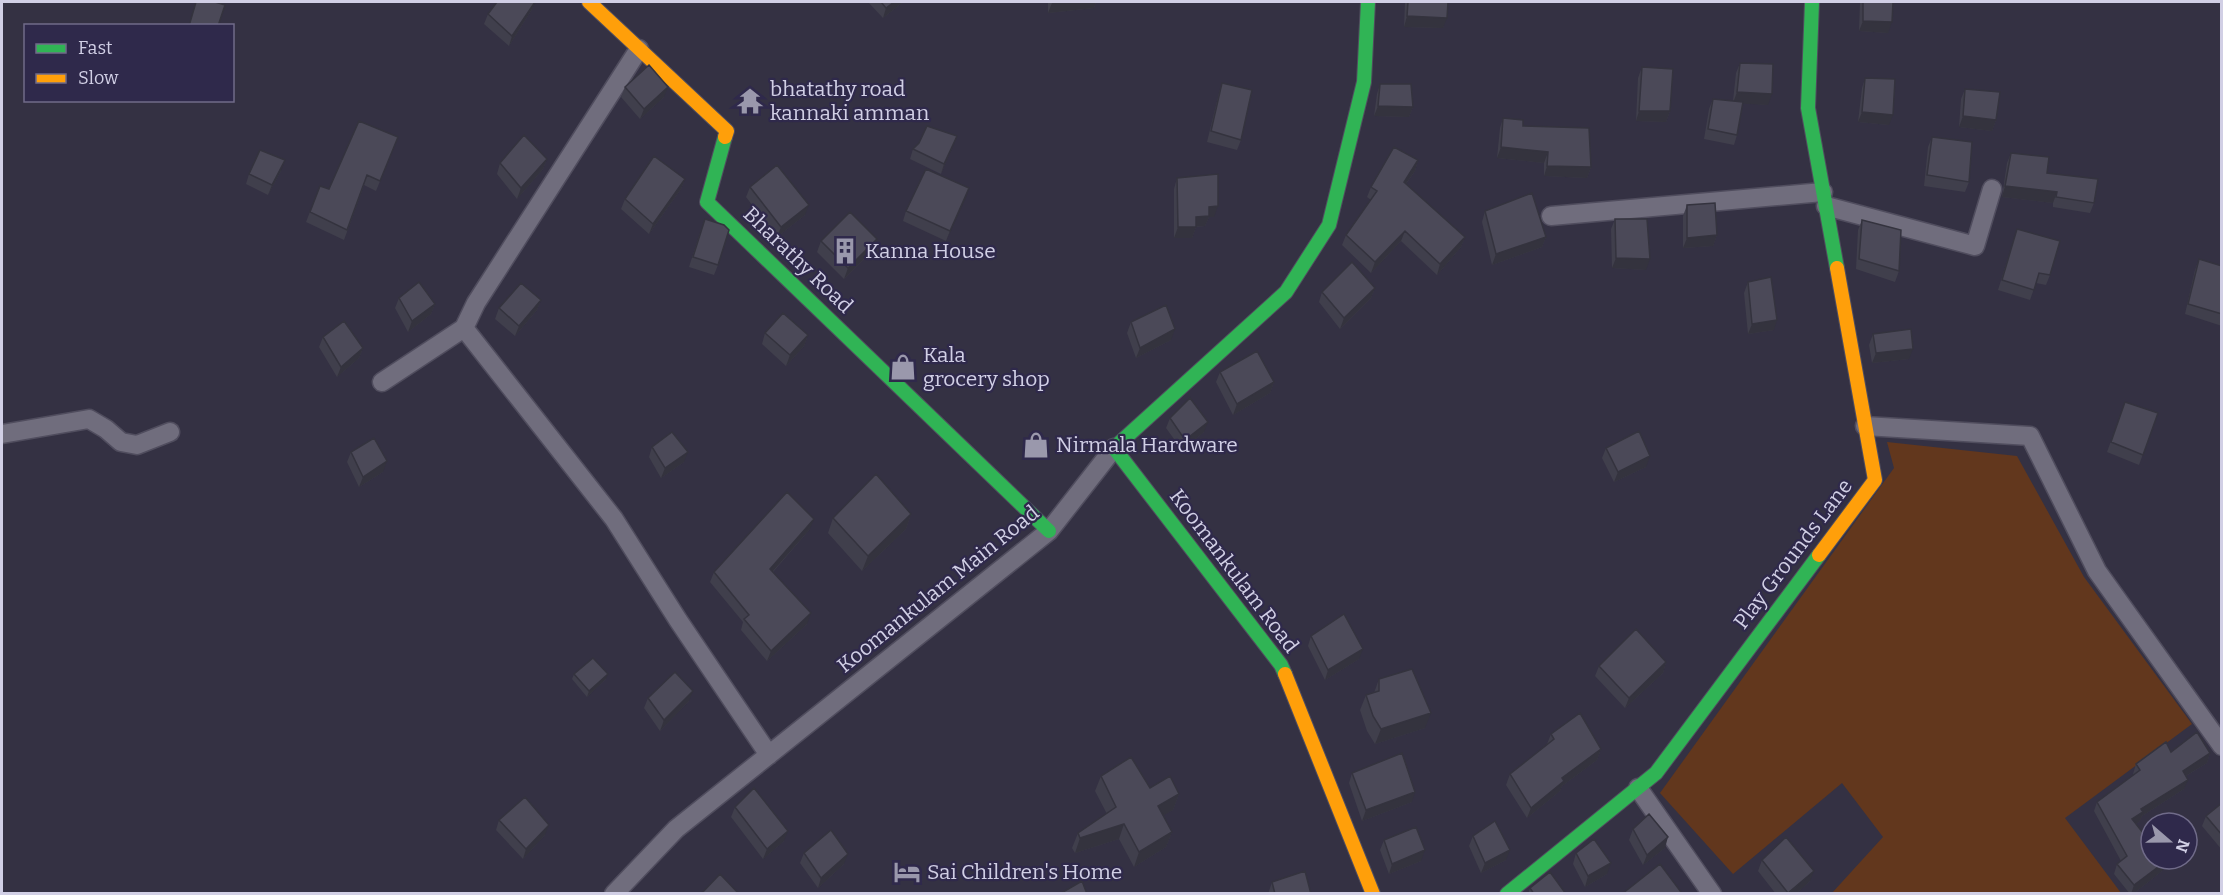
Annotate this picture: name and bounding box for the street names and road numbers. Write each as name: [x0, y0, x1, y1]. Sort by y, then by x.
street label: Bharathy Road: [738, 201, 858, 319]
street label: Play Grounds Lane: [1728, 474, 1858, 634]
street label: Koomankulam Road: [1164, 484, 1304, 658]
street label: Koomankulam Main Road: [832, 500, 1044, 678]

